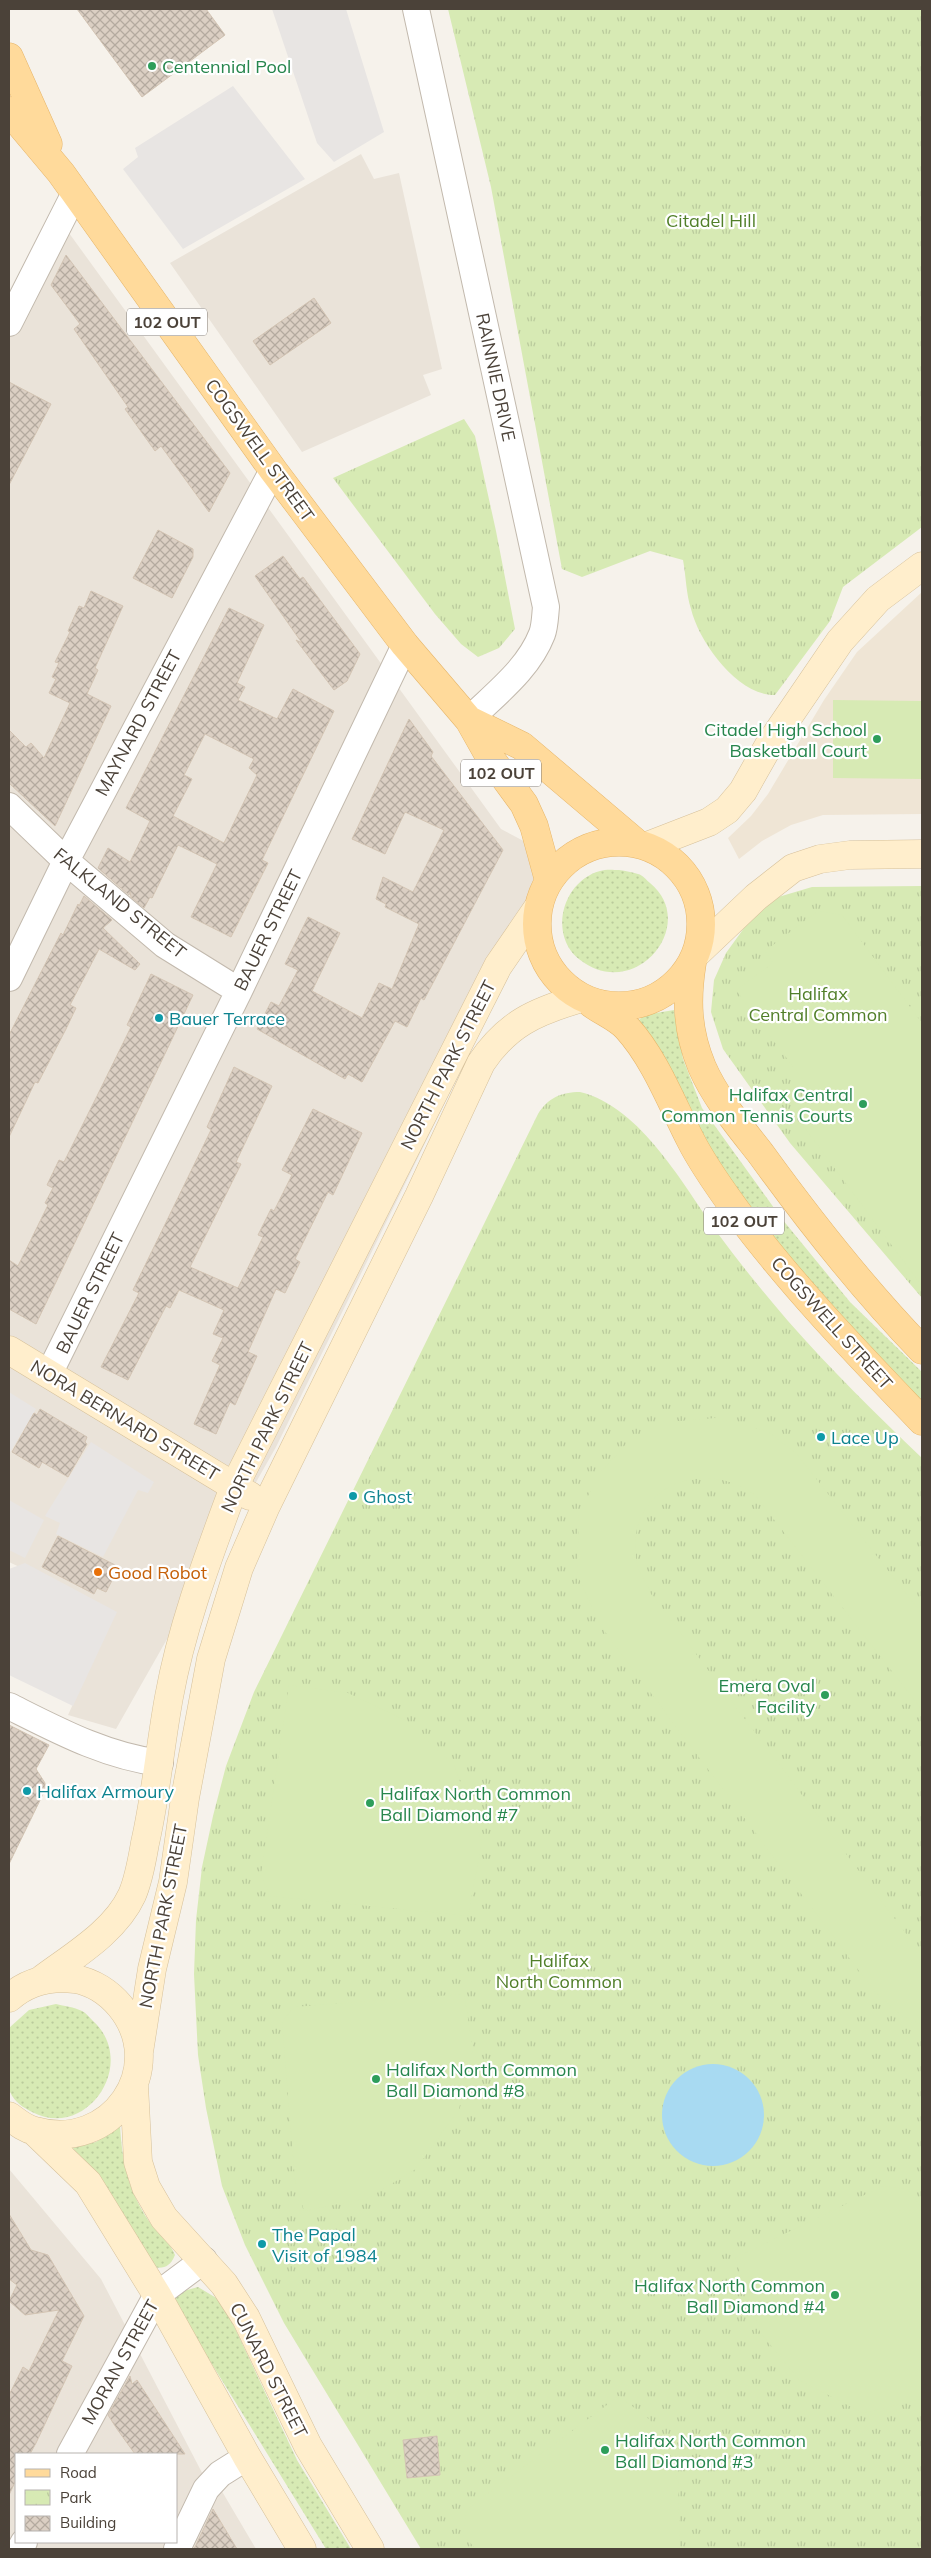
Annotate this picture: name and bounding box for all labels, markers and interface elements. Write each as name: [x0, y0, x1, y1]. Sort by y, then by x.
place label: Centennial Pool: [162, 55, 291, 78]
marker: Centennial Pool: [146, 60, 158, 72]
park label: Citadel Hill: [666, 209, 756, 232]
road number: 102 OUT: [127, 308, 207, 336]
street label: RAINNIE DRIVE: [471, 311, 521, 443]
street label: COGSWELL STREET: [200, 374, 320, 526]
street label: MAYNARD STREET: [90, 646, 186, 800]
place label: Citadel High School Basketball Court: [704, 718, 867, 762]
marker: Citadel High School Basketball Court: [871, 733, 883, 745]
road number: 102 OUT: [461, 760, 541, 786]
street label: FALKLAND STREET: [49, 842, 191, 964]
street label: BAUER STREET: [229, 865, 307, 994]
street label: NORTH PARK STREET: [395, 976, 501, 1154]
park label: Halifax Central Common: [749, 982, 887, 1026]
place label: Bauer Terrace: [169, 1007, 285, 1030]
marker: Bauer Terrace: [153, 1012, 165, 1024]
place label: Halifax Central Common Tennis Courts: [661, 1083, 853, 1127]
marker: Halifax Central Common Tennis Courts: [857, 1098, 869, 1110]
road number: 102 OUT: [704, 1208, 784, 1234]
street label: BAUER STREET: [51, 1228, 129, 1357]
street label: COGSWELL STREET: [766, 1252, 898, 1394]
street label: NORTH PARK STREET: [216, 1338, 318, 1516]
street label: NORA BERNARD STREET: [26, 1354, 224, 1486]
place label: Lace Up: [831, 1426, 899, 1449]
marker: Lace Up: [815, 1431, 827, 1443]
place label: Ghost: [363, 1485, 412, 1508]
marker: Ghost: [347, 1490, 359, 1502]
place label: Good Robot: [108, 1561, 207, 1584]
marker: Good Robot: [92, 1566, 104, 1578]
place label: Emera Oval Facility: [719, 1674, 815, 1718]
marker: Emera Oval Facility: [819, 1689, 831, 1701]
place label: Halifax Armoury: [37, 1780, 175, 1803]
place label: Halifax North Common Ball Diamond #7: [380, 1782, 571, 1826]
marker: Halifax Armoury: [21, 1785, 33, 1797]
marker: Halifax North Common Ball Diamond #7: [364, 1797, 376, 1809]
street label: NORTH PARK STREET: [134, 1822, 192, 2010]
park label: Halifax North Common: [496, 1949, 622, 1993]
place label: Halifax North Common Ball Diamond #8: [386, 2058, 577, 2102]
marker: Halifax North Common Ball Diamond #8: [370, 2073, 382, 2085]
place label: The Papal Visit of 1984: [272, 2223, 377, 2267]
marker: The Papal Visit of 1984: [256, 2238, 268, 2250]
place label: Halifax North Common Ball Diamond #4: [634, 2274, 825, 2318]
marker: Halifax North Common Ball Diamond #4: [829, 2289, 841, 2301]
street label: MORAN STREET: [76, 2296, 164, 2428]
street label: CUNARD STREET: [225, 2298, 313, 2442]
place label: Halifax North Common Ball Diamond #3: [615, 2429, 806, 2473]
marker: Halifax North Common Ball Diamond #3: [599, 2444, 611, 2456]
legend: [15, 2453, 178, 2543]
text: Road: [60, 2463, 97, 2482]
text: Park: [60, 2488, 92, 2507]
text: Building: [60, 2513, 116, 2532]

